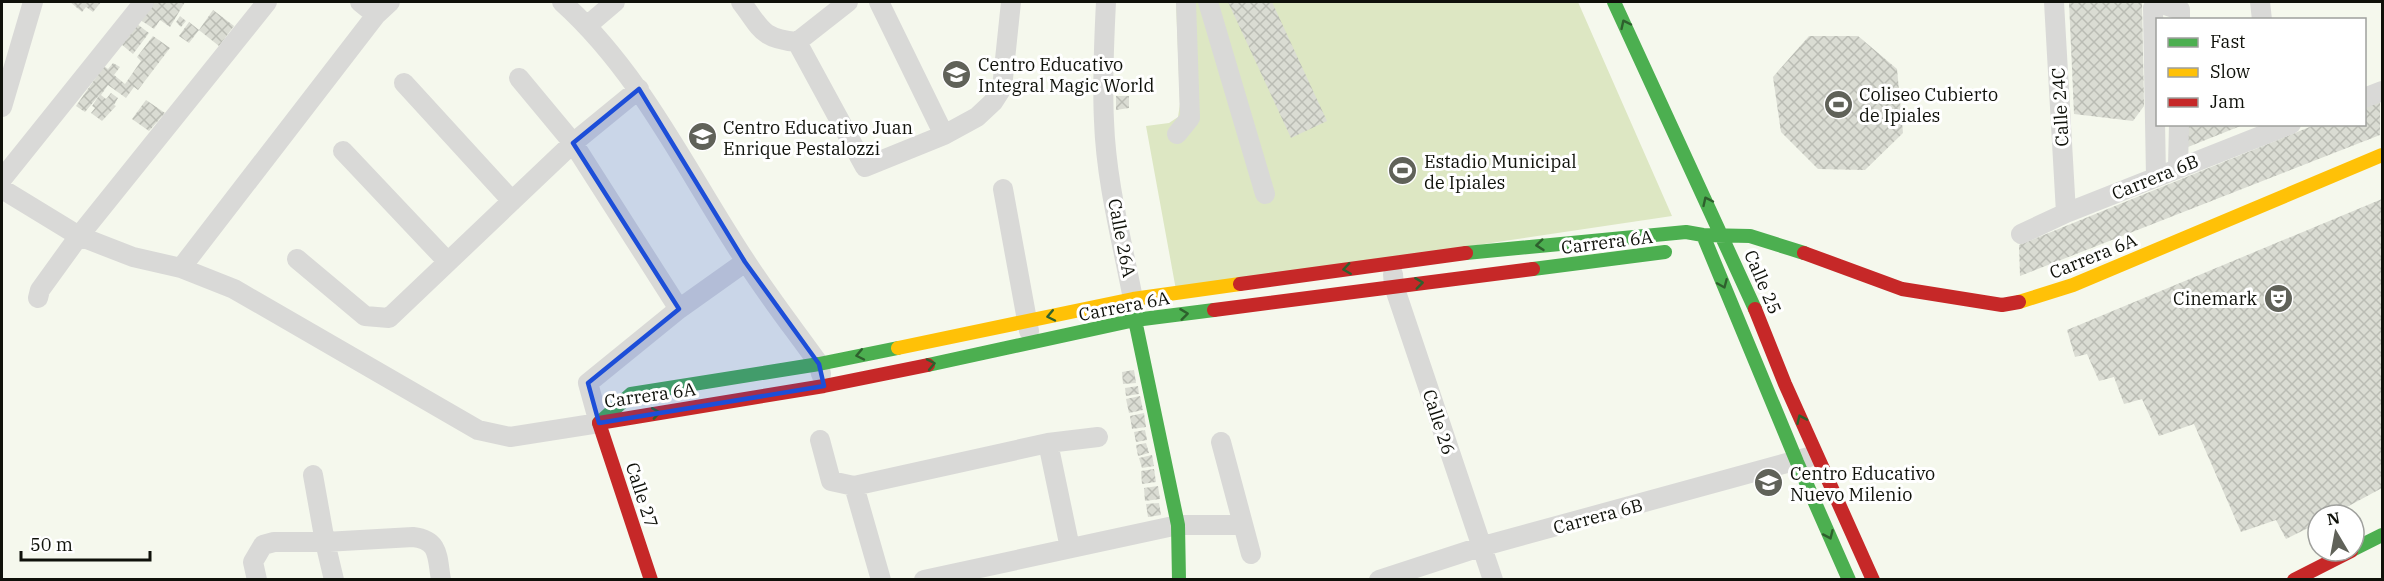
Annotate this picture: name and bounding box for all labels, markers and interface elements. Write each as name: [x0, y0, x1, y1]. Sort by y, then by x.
legend: [2156, 18, 2366, 126]
one-way arrow: [1620, 20, 1632, 31]
text: Fast: [2210, 30, 2245, 53]
place label: Centro Educativo Integral Magic World: [978, 53, 1154, 97]
school or university icon: Centro Educativo Integral Magic World: [941, 58, 973, 90]
text: Slow: [2210, 60, 2250, 83]
street label: Calle 24C: [2046, 67, 2074, 147]
place label: Coliseo Cubierto de Ipiales: [1859, 83, 1998, 127]
sports icon: Coliseo Cubierto de Ipiales: [1822, 88, 1854, 120]
text: Jam: [2210, 90, 2245, 113]
place label: Centro Educativo Juan Enrique Pestalozzi: [723, 116, 913, 160]
school or university icon: Centro Educativo Juan Enrique Pestalozzi: [686, 121, 718, 153]
street label: Carrera 6B: [2108, 149, 2202, 205]
place label: Estadio Municipal de Ipiales: [1424, 150, 1577, 194]
sports icon: Estadio Municipal de Ipiales: [1387, 155, 1419, 187]
one-way arrow: [1703, 196, 1715, 207]
street label: Calle 26A: [1103, 197, 1141, 280]
street label: Carrera 6A: [1560, 225, 1655, 259]
street label: Carrera 6A: [2046, 228, 2141, 284]
one-way arrow: [1536, 238, 1545, 251]
street label: Calle 25: [1739, 246, 1787, 318]
one-way arrow: [1342, 262, 1351, 274]
one-way arrow: [1414, 278, 1424, 290]
one-way arrow: [1716, 278, 1728, 289]
theatre icon: Cinemark: [2262, 282, 2294, 314]
street label: Carrera 6A: [1077, 286, 1172, 326]
place label: Cinemark: [2173, 287, 2257, 310]
one-way arrow: [1046, 308, 1056, 321]
one-way arrow: [1179, 308, 1189, 320]
one-way arrow: [855, 348, 865, 361]
one-way arrow: [926, 358, 936, 371]
street label: Carrera 6A: [603, 377, 698, 413]
street label: Calle 26: [1418, 386, 1460, 458]
one-way arrow: [651, 407, 661, 420]
one-way arrow: [1796, 414, 1808, 425]
street label: Calle 27: [621, 459, 663, 531]
place label: Centro Educativo Nuevo Milenio: [1790, 462, 1935, 506]
school or university icon: Centro Educativo Nuevo Milenio: [1753, 467, 1785, 499]
street label: Carrera 6B: [1551, 493, 1645, 539]
north arrow: [2306, 503, 2366, 563]
text: N: [2325, 507, 2341, 529]
scale bar: [21, 524, 150, 562]
one-way arrow: [1822, 528, 1834, 539]
text: 50 m: [30, 533, 73, 556]

